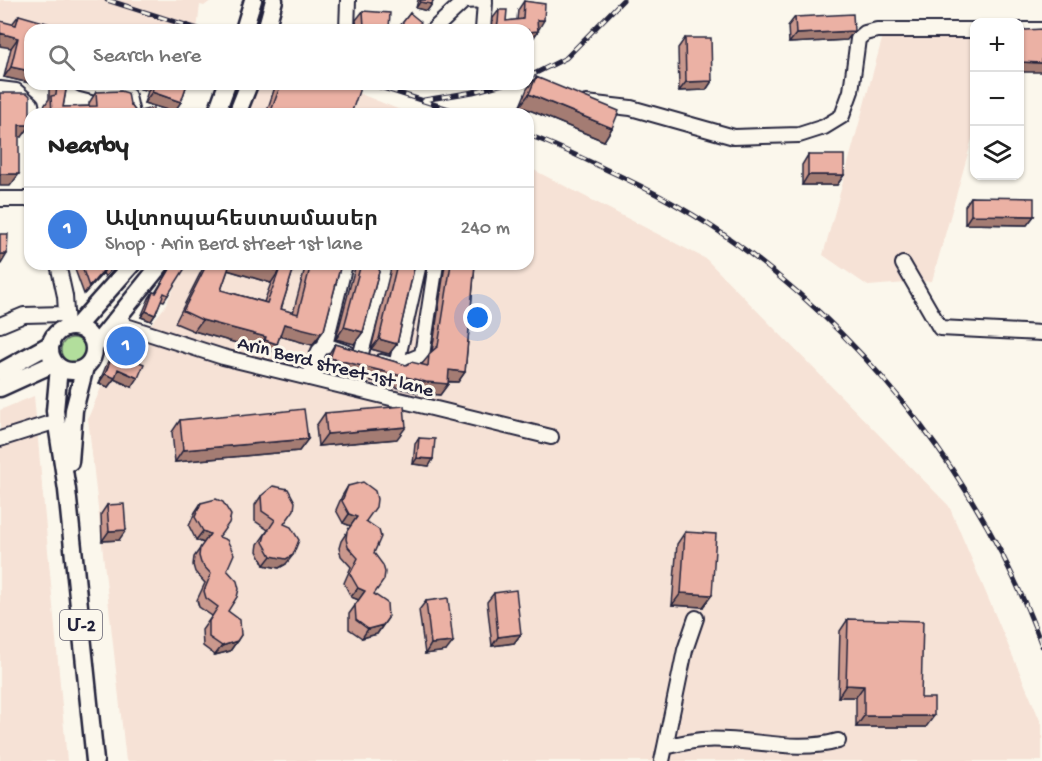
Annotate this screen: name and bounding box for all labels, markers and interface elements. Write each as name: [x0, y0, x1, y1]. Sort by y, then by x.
map controls: [970, 18, 1024, 180]
button: +: [970, 18, 1024, 72]
search box: [24, 24, 534, 90]
icon: search: [45, 41, 78, 74]
text: Search here: [93, 44, 201, 70]
button: −: [970, 72, 1024, 126]
button: layers: [970, 126, 1024, 180]
text: Nearby: [48, 132, 129, 163]
text: Ավտոպահեստամասեր: [105, 208, 378, 234]
text: 1: [63, 218, 72, 241]
text: 240 m: [460, 218, 510, 241]
text: Shop · Arin Berd street 1st lane: [105, 234, 362, 257]
your location: [463, 303, 492, 332]
pin: 1: [106, 324, 146, 368]
street label: Arin Berd street 1st lane: [235, 333, 436, 404]
road number: Մ-2: [60, 610, 102, 640]

